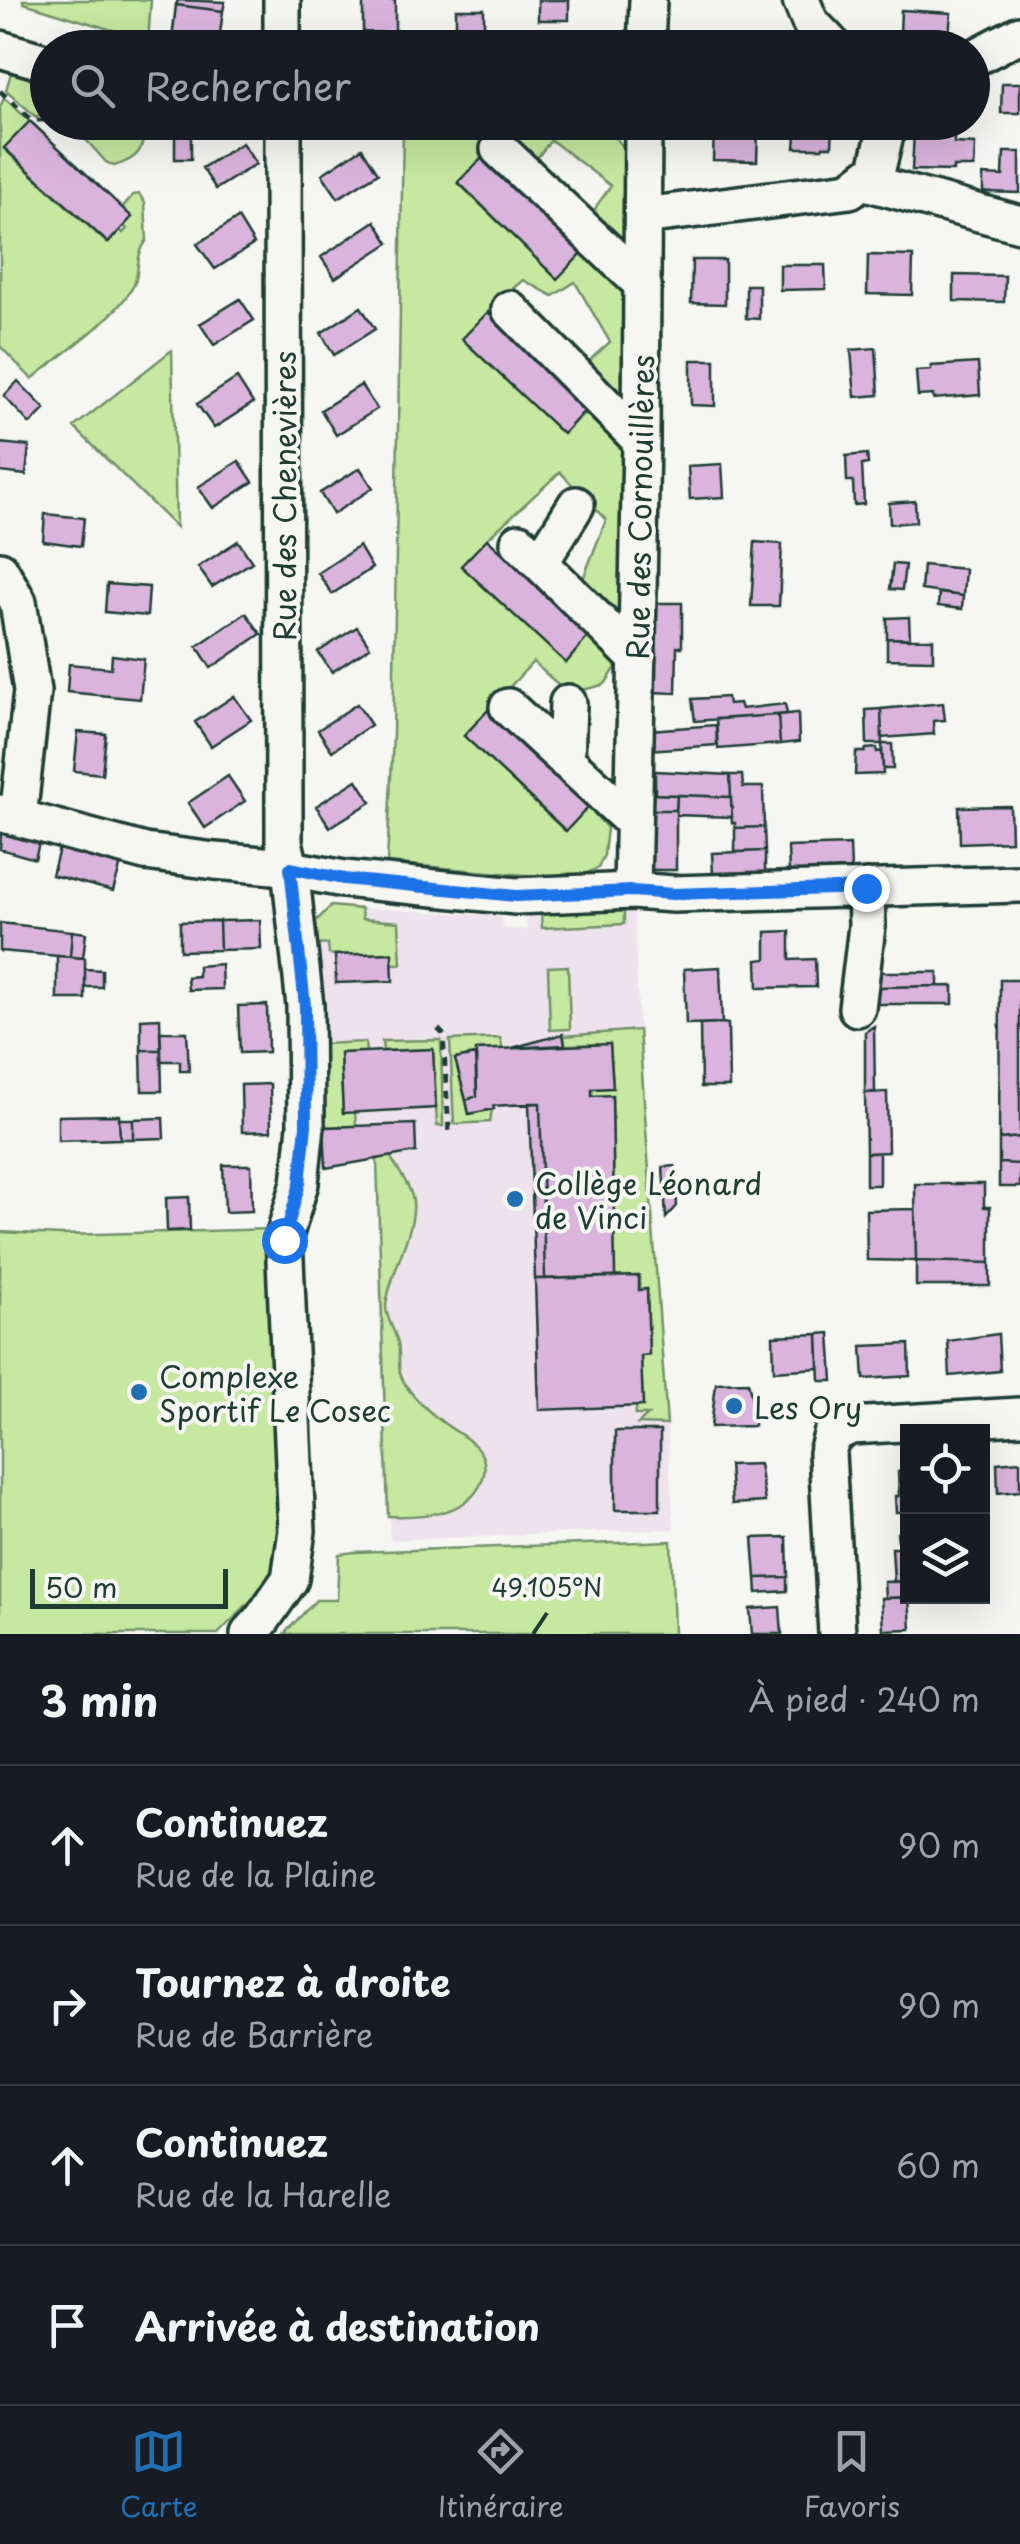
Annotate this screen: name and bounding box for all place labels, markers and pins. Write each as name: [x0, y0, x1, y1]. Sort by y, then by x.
place label: Collège Léonard de Vinci: [535, 1160, 762, 1239]
marker: Collège Léonard de Vinci: [504, 1188, 526, 1210]
place label: Complexe Sportif Le Cosec: [159, 1353, 391, 1432]
marker: Complexe Sportif Le Cosec: [128, 1381, 150, 1403]
place label: Les Ory: [754, 1384, 862, 1429]
marker: Les Ory: [723, 1395, 745, 1417]

